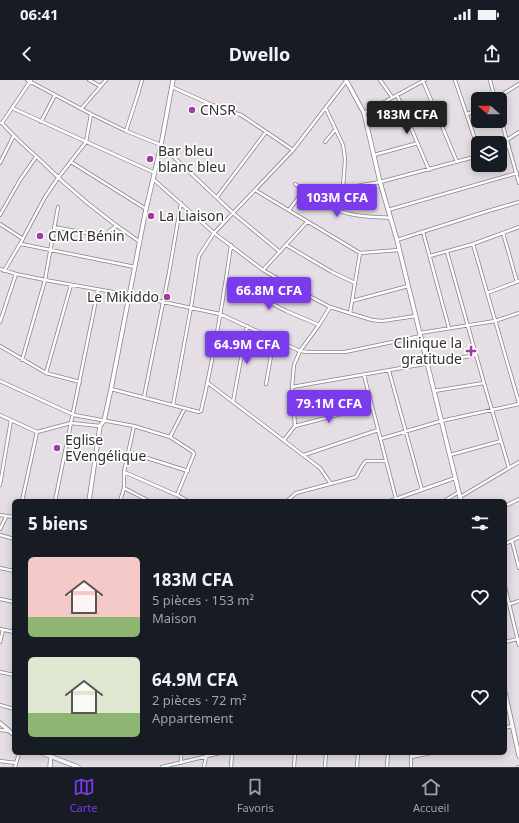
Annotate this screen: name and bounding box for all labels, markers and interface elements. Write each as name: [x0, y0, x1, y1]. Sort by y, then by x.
text: 06:41: [20, 4, 59, 24]
text: Dwello: [229, 42, 290, 66]
icon: back: [16, 43, 38, 65]
icon: share: [481, 43, 503, 65]
north arrow: [471, 92, 507, 128]
map controls: [471, 92, 507, 172]
place label: CNSR: [200, 100, 236, 119]
pin: 183M CFA: [366, 101, 448, 135]
marker: CNSR: [187, 105, 197, 115]
text: 183M CFA: [376, 105, 438, 123]
button: layers: [471, 136, 507, 172]
place label: Bar bleu blanc bleu: [158, 141, 226, 176]
marker: Bar bleu blanc bleu: [145, 154, 155, 164]
pin: 103M CFA: [296, 184, 378, 218]
text: 103M CFA: [306, 188, 368, 206]
place label: La Liaison: [159, 206, 224, 225]
marker: La Liaison: [146, 211, 156, 221]
place label: CMCI Bénin: [48, 226, 125, 245]
marker: CMCI Bénin: [35, 231, 45, 241]
pin: 66.8M CFA: [223, 277, 315, 311]
text: 66.8M CFA: [236, 281, 302, 299]
place label: Le Mikiddo: [87, 287, 159, 306]
marker: Le Mikiddo: [162, 292, 172, 302]
pin: 64.9M CFA: [201, 331, 293, 365]
place label: Clinique la gratitude: [393, 333, 462, 368]
text: 64.9M CFA: [214, 335, 280, 353]
marker: Clinique la gratitude: [465, 345, 477, 357]
pin: 79.1M CFA: [283, 390, 375, 424]
text: 79.1M CFA: [296, 394, 362, 412]
place label: Eglise EVengélique: [65, 430, 146, 465]
marker: Eglise EVengélique: [52, 443, 62, 453]
text: 5 biens: [28, 512, 88, 535]
icon: filters: [469, 512, 491, 534]
text: 183M CFA: [152, 568, 233, 591]
icon: home: [60, 573, 108, 621]
icon: heart: [469, 586, 491, 608]
text: 5 pièces · 153 m²: [152, 591, 254, 609]
text: Maison: [152, 609, 197, 627]
text: 64.9M CFA: [152, 668, 238, 691]
icon: home: [60, 673, 108, 721]
icon: heart: [469, 686, 491, 708]
text: 2 pièces · 72 m²: [152, 691, 247, 709]
text: Appartement: [152, 709, 233, 727]
tab: Carte: [70, 776, 98, 815]
tab: Favoris: [237, 776, 274, 815]
tab: Accueil: [413, 776, 449, 815]

